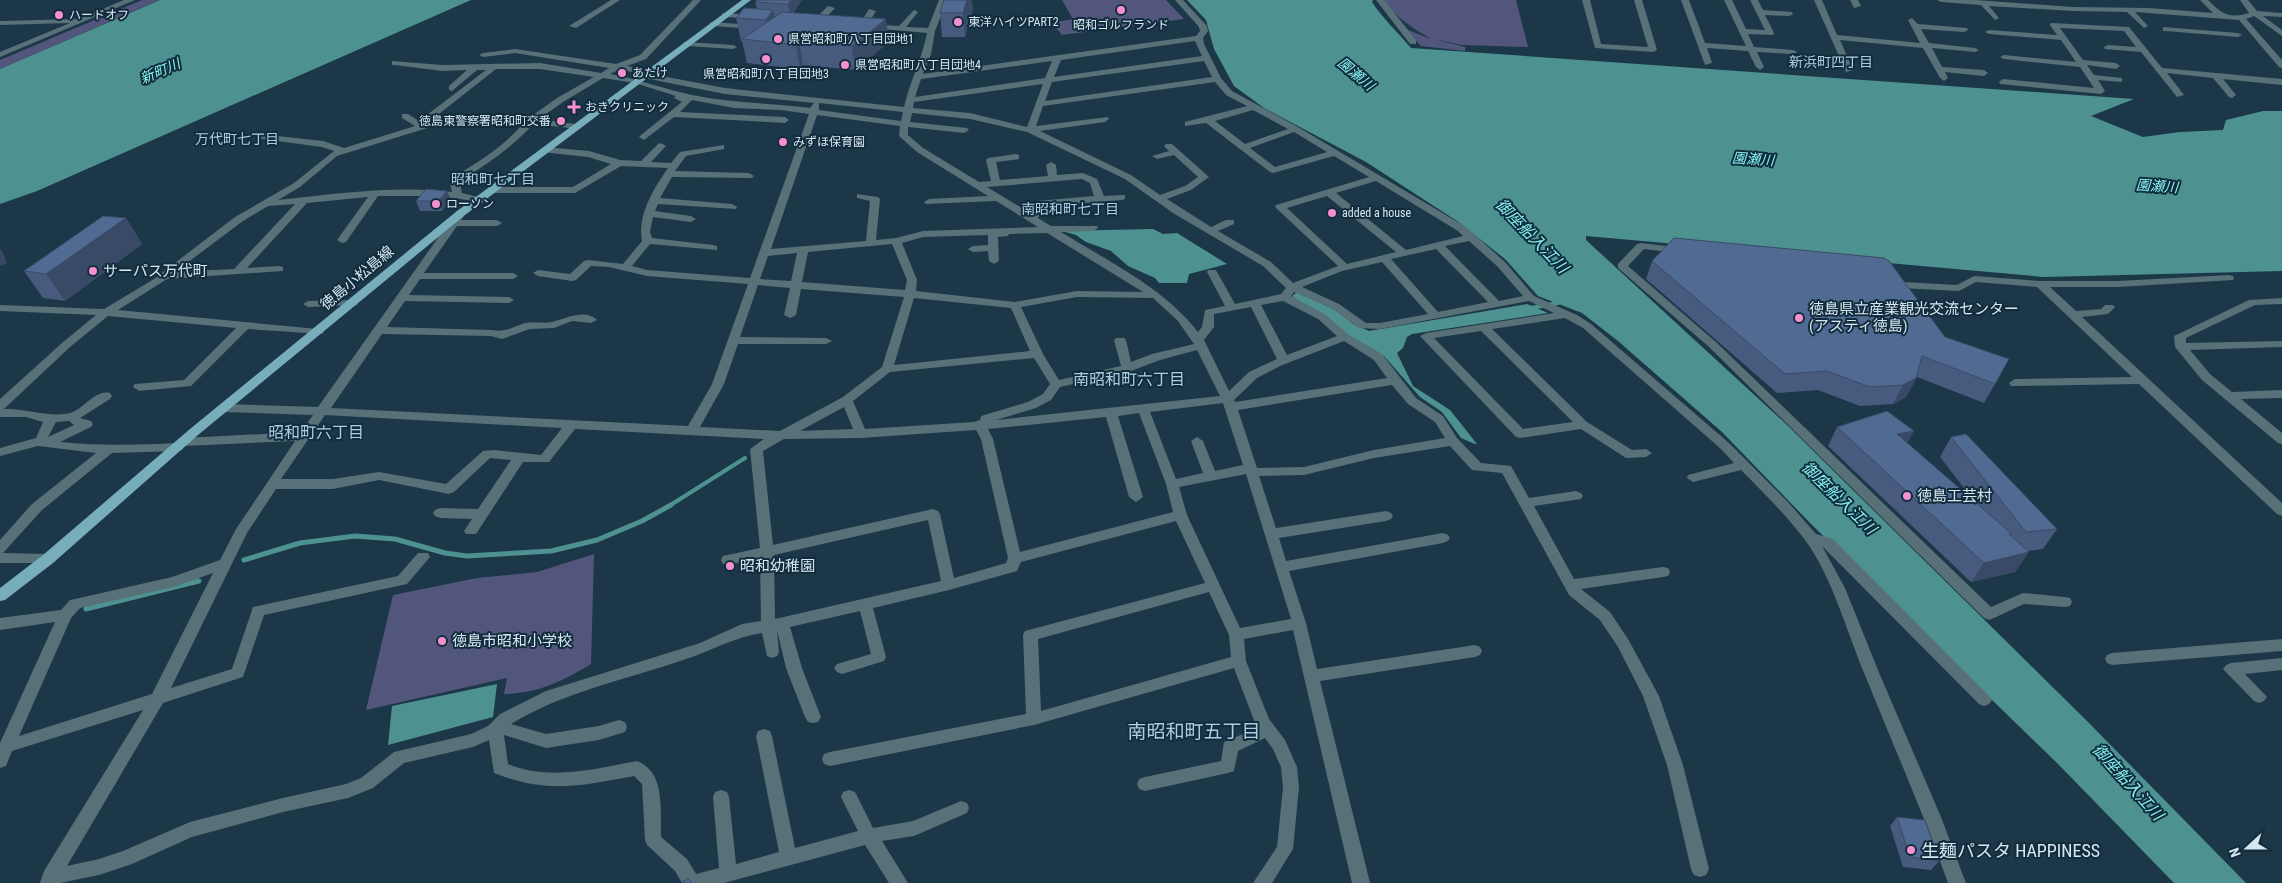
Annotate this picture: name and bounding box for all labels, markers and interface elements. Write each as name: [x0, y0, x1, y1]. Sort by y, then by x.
marker: 昭和ゴルフランド: [1115, 4, 1127, 16]
place label: ハードオフ: [69, 8, 129, 22]
marker: ハードオフ: [53, 9, 65, 21]
place label: 東洋ハイツPART2: [968, 15, 1059, 29]
marker: 東洋ハイツPART2: [952, 16, 964, 28]
place label: 昭和ゴルフランド: [1073, 18, 1169, 32]
place label: 県営昭和町八丁目団地1: [788, 32, 914, 46]
marker: 県営昭和町八丁目団地1: [772, 33, 784, 45]
marker: 県営昭和町八丁目団地3: [760, 53, 772, 65]
water label: 新町川: [138, 54, 184, 87]
water label: 園瀬川: [1335, 54, 1379, 95]
district label: 新浜町四丁目: [1789, 54, 1873, 70]
place label: 県営昭和町八丁目団地4: [855, 58, 981, 72]
marker: 県営昭和町八丁目団地4: [839, 59, 851, 71]
place label: あたけ: [632, 66, 668, 80]
marker: あたけ: [616, 67, 628, 79]
place label: 県営昭和町八丁目団地3: [703, 67, 829, 81]
marker: おきクリニック: [567, 100, 581, 114]
place label: おきクリニック: [585, 100, 669, 114]
place label: 徳島東警察署昭和町交番: [419, 114, 551, 128]
marker: 徳島東警察署昭和町交番: [555, 115, 567, 127]
district label: 万代町七丁目: [195, 131, 279, 147]
place label: みずほ保育園: [793, 135, 865, 149]
marker: みずほ保育園: [777, 136, 789, 148]
water label: 園瀬川: [1731, 150, 1777, 169]
district label: 昭和町七丁目: [451, 171, 535, 187]
water label: 園瀬川: [2135, 177, 2181, 196]
water label: 御座船入江川: [1492, 195, 1574, 279]
place label: ローソン: [446, 197, 494, 211]
marker: ローソン: [430, 198, 442, 210]
district label: 南昭和町七丁目: [1021, 201, 1119, 217]
place label: added a house: [1342, 206, 1412, 220]
marker: added a house: [1326, 207, 1338, 219]
street label: 徳島小松島線: [317, 242, 397, 314]
place label: サーパス万代町: [103, 262, 208, 280]
marker: サーパス万代町: [87, 265, 99, 277]
place label: 徳島県立産業観光交流センター (アスティ徳島): [1809, 300, 2019, 335]
marker: 徳島県立産業観光交流センター (アスティ徳島): [1793, 312, 1805, 324]
district label: 南昭和町六丁目: [1073, 370, 1185, 389]
district label: 昭和町六丁目: [268, 423, 364, 442]
water label: 御座船入江川: [1798, 458, 1882, 540]
place label: 徳島工芸村: [1917, 487, 1992, 505]
marker: 徳島工芸村: [1901, 490, 1913, 502]
place label: 昭和幼稚園: [740, 557, 815, 575]
marker: 昭和幼稚園: [724, 560, 736, 572]
place label: 徳島市昭和小学校: [452, 632, 572, 650]
marker: 徳島市昭和小学校: [436, 635, 448, 647]
district label: 南昭和町五丁目: [1127, 720, 1261, 743]
water label: 御座船入江川: [2089, 740, 2169, 826]
north arrow: [2222, 823, 2272, 873]
place label: 生麺パスタ HAPPINESS: [1921, 840, 2100, 861]
marker: 生麺パスタ HAPPINESS: [1905, 844, 1917, 856]
text: N: [2226, 846, 2244, 860]

